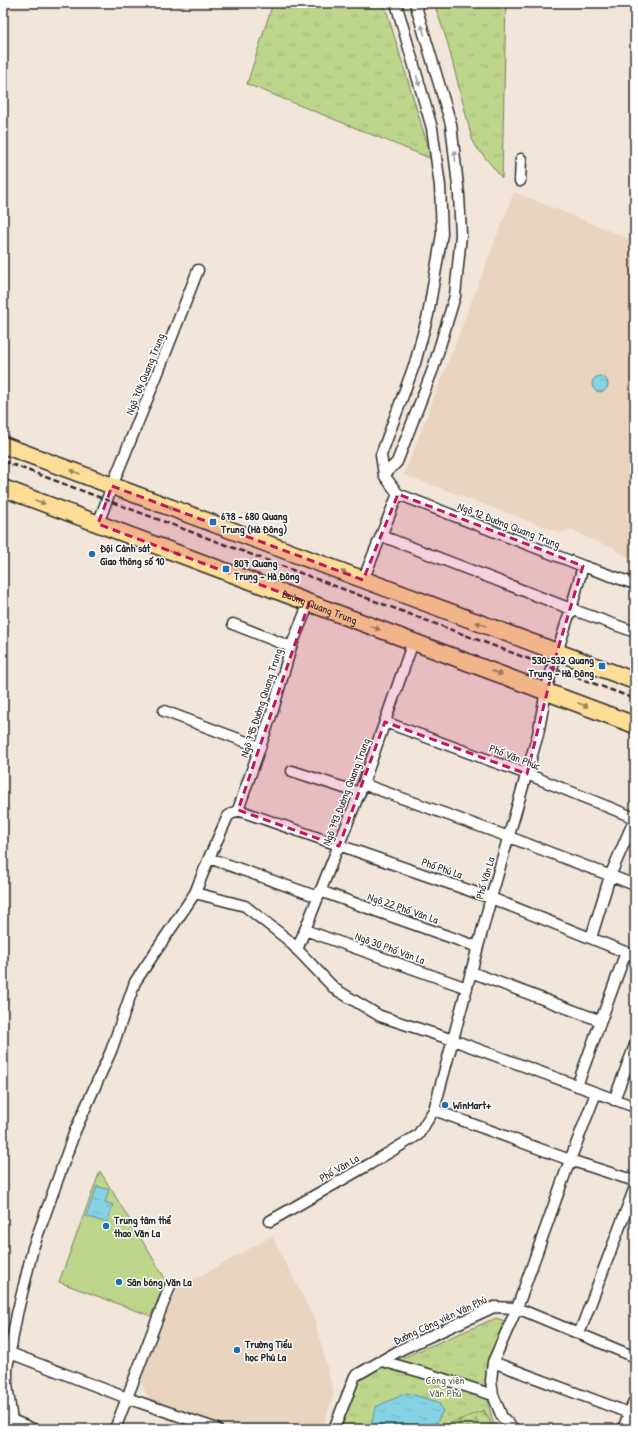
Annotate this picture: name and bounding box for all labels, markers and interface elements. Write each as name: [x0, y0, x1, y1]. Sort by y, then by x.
one-way arrow: [420, 24, 426, 36]
one-way arrow: [415, 75, 421, 87]
one-way arrow: [452, 150, 458, 162]
street label: Ngõ 704 Quang Trung: [122, 331, 168, 417]
one-way arrow: [69, 469, 81, 475]
street label: Ngõ 12 Đường Quang Trung: [456, 499, 562, 551]
one-way arrow: [34, 500, 46, 506]
one-way arrow: [165, 505, 177, 511]
place label: 678 - 680 Quang Trung (Hà Đông): [220, 509, 288, 537]
marker: 678 - 680 Quang Trung (Hà Đông): [208, 517, 218, 527]
place label: Đội Cảnh sát Giao thông số 10: [100, 541, 164, 569]
marker: Đội Cảnh sát Giao thông số 10: [87, 549, 97, 559]
one-way arrow: [169, 550, 181, 556]
place label: 807 Quang Trung - Hà Đông: [233, 556, 300, 584]
marker: 807 Quang Trung - Hà Đông: [221, 564, 231, 574]
one-way arrow: [339, 570, 351, 576]
street label: Đường Quang Trung: [280, 586, 359, 627]
one-way arrow: [474, 620, 486, 626]
one-way arrow: [369, 625, 381, 631]
street label: Ngõ 795 Đường Quang Trung: [237, 647, 285, 759]
place label: 530-532 Quang Trung - Hà Đông: [528, 653, 594, 681]
marker: 530-532 Quang Trung - Hà Đông: [597, 661, 607, 671]
one-way arrow: [491, 670, 503, 676]
one-way arrow: [577, 703, 589, 709]
street label: Ngõ 793 Đường Quang Trung: [319, 736, 373, 848]
street label: Phố Văn Phúc: [488, 741, 543, 773]
street label: Phố Phú La: [420, 855, 465, 882]
street label: Phố Văn La: [472, 855, 498, 901]
street label: Ngõ 22 Phố Văn La: [366, 889, 441, 927]
street label: Ngõ 30 Phố Văn La: [353, 929, 428, 967]
place label: WinMart+: [453, 1098, 492, 1112]
marker: WinMart+: [440, 1100, 450, 1110]
street label: Phố Văn La: [317, 1151, 362, 1185]
place label: Trung tâm thể thao Văn La: [113, 1213, 172, 1240]
marker: Trung tâm thể thao Văn La: [101, 1221, 111, 1231]
place label: Sân bóng Văn La: [127, 1275, 192, 1290]
marker: Sân bóng Văn La: [114, 1277, 124, 1287]
street label: Đường Công viên Văn Phú: [391, 1292, 489, 1348]
place label: Trường Tiểu học Phú La: [244, 1337, 293, 1364]
marker: Trường Tiểu học Phú La: [232, 1345, 242, 1355]
park label: Công viên Văn Phú: [425, 1373, 465, 1400]

